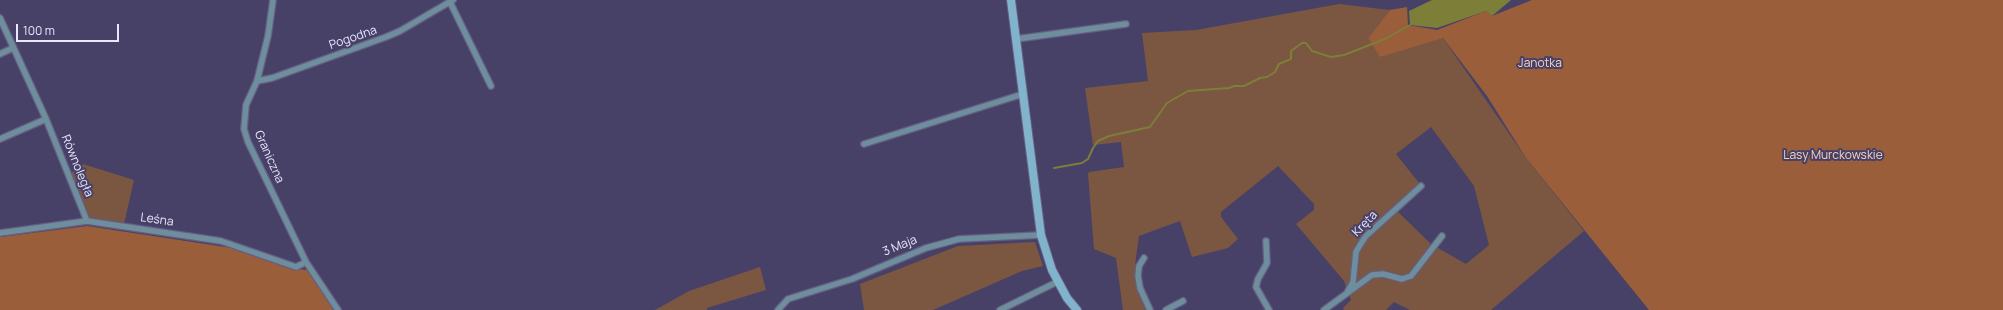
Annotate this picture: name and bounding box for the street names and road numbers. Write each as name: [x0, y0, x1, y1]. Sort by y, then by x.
street label: Pogodna: [327, 23, 379, 53]
street label: Graniczna: [251, 129, 287, 185]
street label: Równoległa: [58, 133, 96, 199]
street label: Kręta: [1349, 208, 1381, 240]
street label: Leśna: [140, 211, 174, 229]
street label: 3 Maja: [881, 233, 919, 259]

